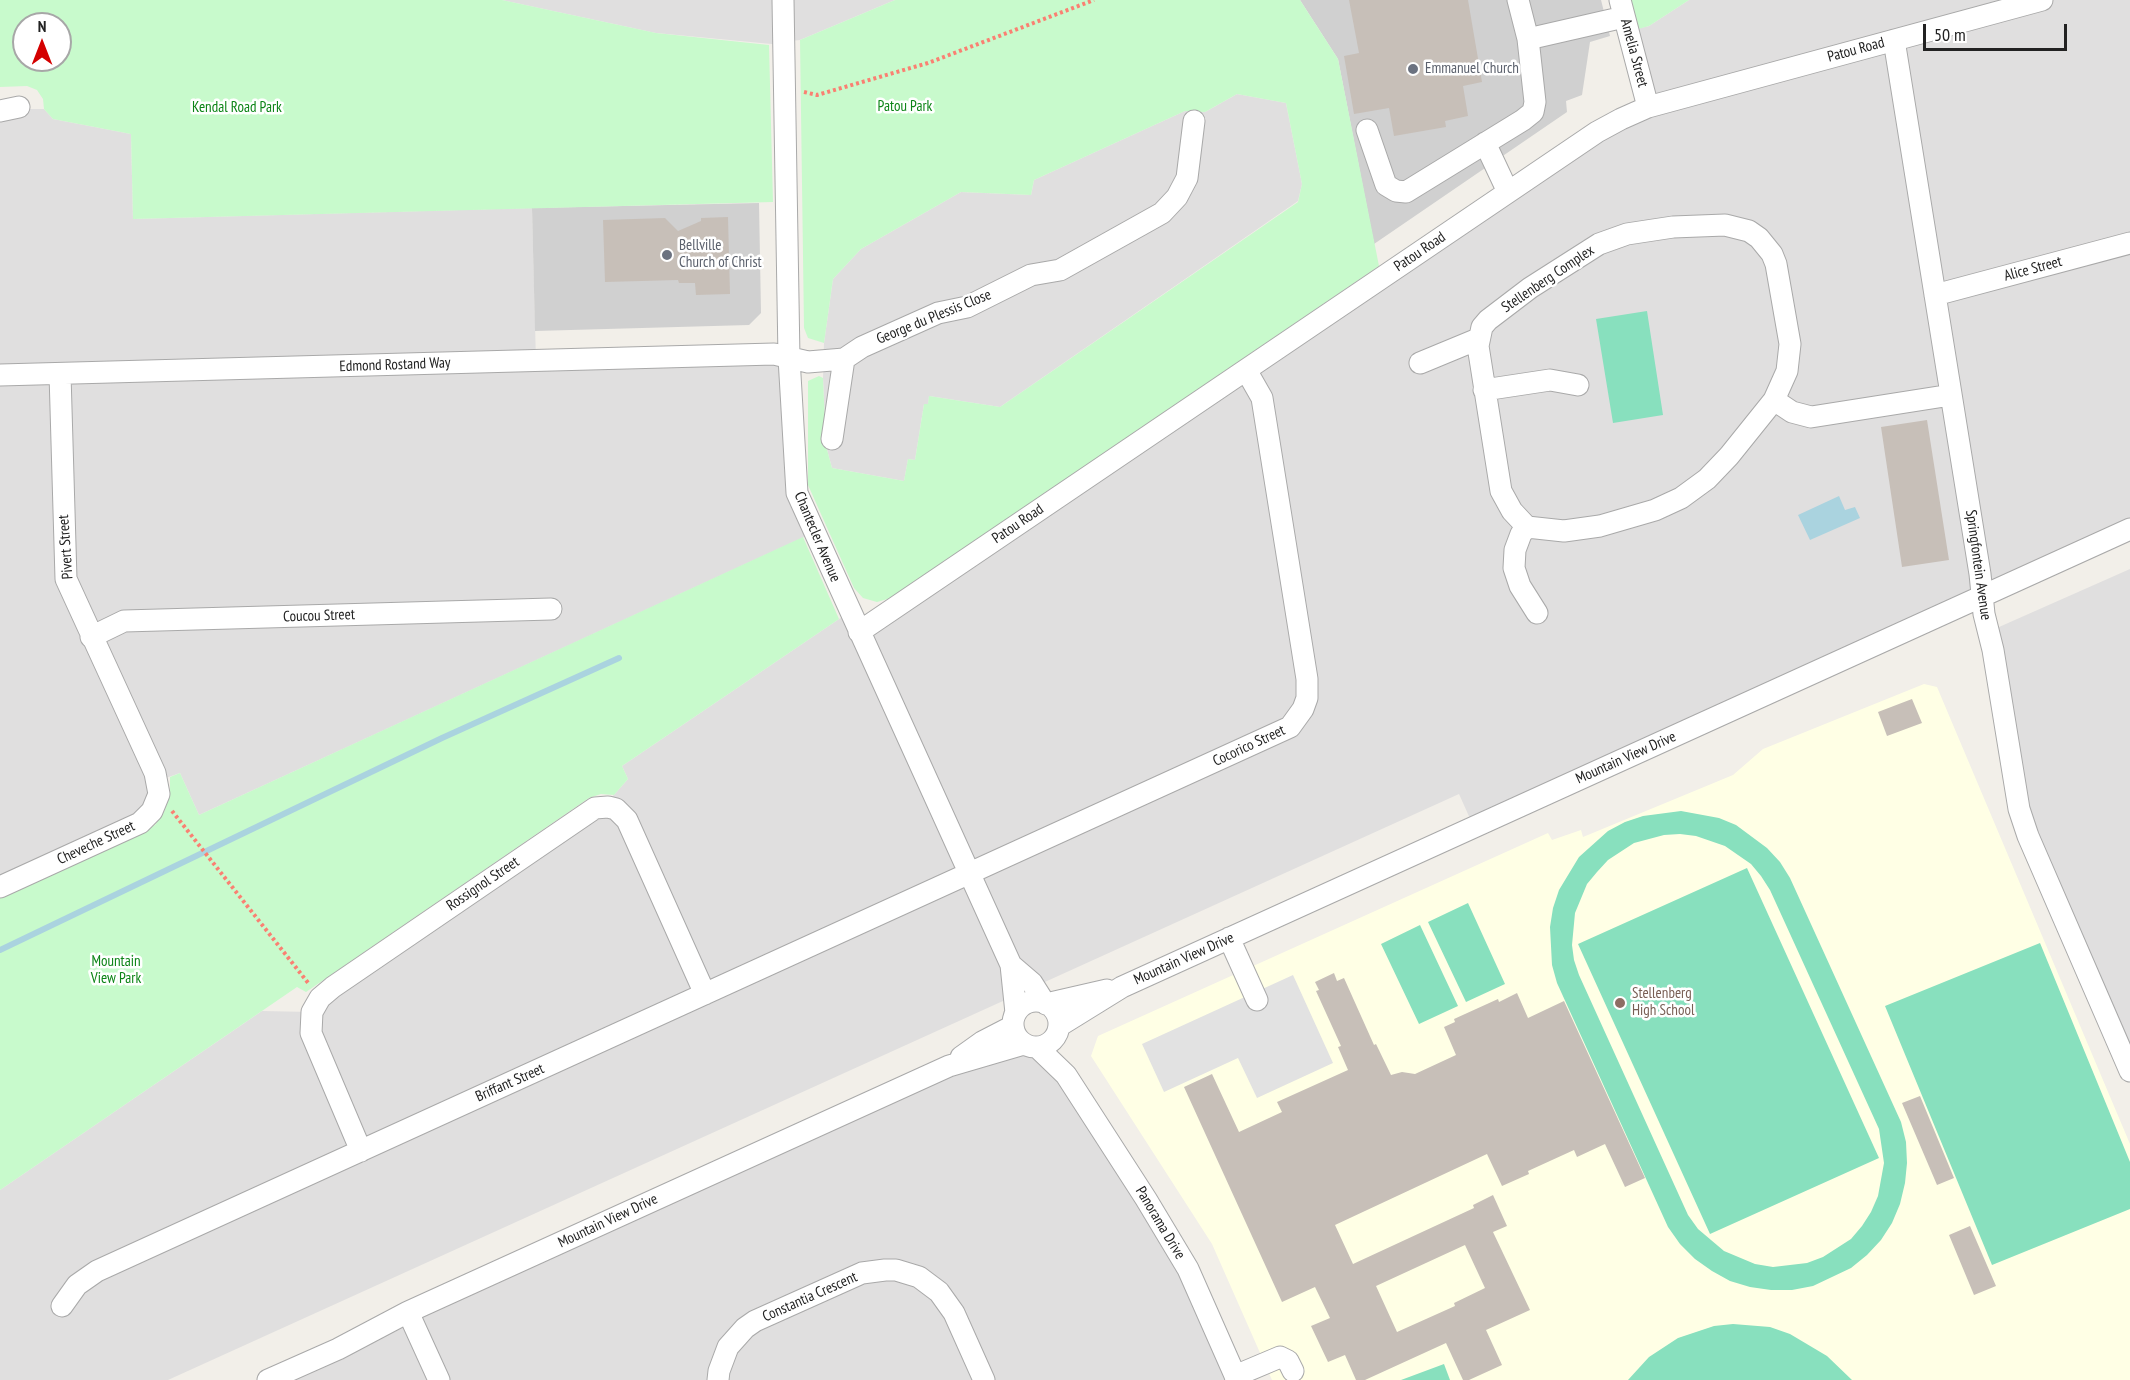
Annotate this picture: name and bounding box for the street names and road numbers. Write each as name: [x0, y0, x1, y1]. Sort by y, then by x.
street label: Amelia Street: [1616, 17, 1652, 89]
street label: Patou Road: [1826, 34, 1886, 66]
street label: Patou Road: [1391, 228, 1449, 276]
street label: Stellenberg Complex: [1498, 241, 1598, 317]
street label: Alice Street: [2002, 253, 2064, 285]
street label: George du Plessis Close: [874, 286, 994, 348]
street label: Edmond Rostand Way: [339, 354, 451, 376]
street label: Chantecler Avenue: [790, 489, 844, 585]
street label: Patou Road: [989, 500, 1047, 548]
street label: Springfontein Avenue: [1961, 509, 1995, 621]
street label: Pivert Street: [55, 514, 77, 580]
street label: Coucou Street: [283, 606, 355, 626]
street label: Cocorico Street: [1210, 721, 1288, 771]
street label: Mountain View Drive: [1573, 728, 1679, 788]
street label: Cheveche Street: [54, 817, 138, 869]
street label: Rossignol Street: [443, 853, 523, 915]
street label: Mountain View Drive: [1131, 929, 1237, 989]
street label: Briffant Street: [473, 1060, 547, 1106]
street label: Panorama Drive: [1131, 1183, 1189, 1263]
street label: Mountain View Drive: [555, 1190, 661, 1252]
street label: Constantia Crescent: [760, 1268, 860, 1326]

